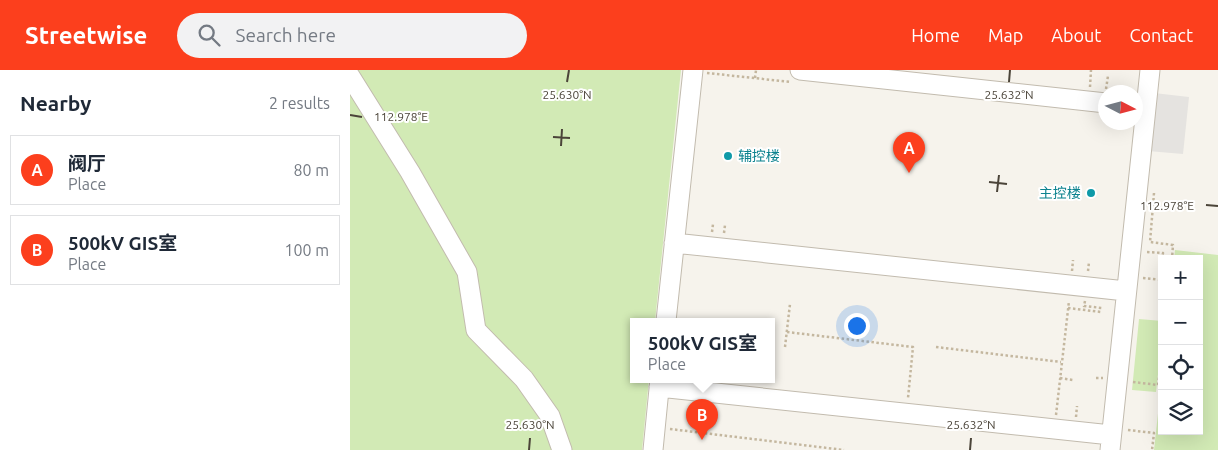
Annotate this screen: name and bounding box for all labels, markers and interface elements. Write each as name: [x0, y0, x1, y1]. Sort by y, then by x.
search box: [177, 13, 527, 58]
icon: search: [195, 21, 223, 49]
text: Streetwise: [25, 22, 147, 49]
text: Search here: [235, 24, 336, 46]
text: Home: [911, 25, 960, 45]
text: Map: [988, 25, 1023, 45]
text: About: [1051, 25, 1101, 45]
text: Contact: [1129, 25, 1193, 45]
north arrow: [1098, 85, 1143, 130]
text: 25.630°N: [542, 88, 592, 101]
text: 25.632°N: [984, 88, 1034, 101]
text: Nearby: [20, 91, 91, 115]
text: 2 results: [269, 94, 330, 112]
text: 112.978°E: [374, 110, 428, 123]
pin: A: [893, 132, 925, 173]
place label: 辅控楼: [738, 148, 780, 164]
marker: 辅控楼: [722, 150, 734, 162]
text: 阀厅: [68, 152, 106, 174]
text: A: [31, 161, 43, 179]
text: 80 m: [293, 161, 329, 179]
text: Place: [68, 175, 106, 193]
place label: 主控楼: [1039, 185, 1081, 201]
marker: 主控楼: [1085, 187, 1097, 199]
text: 112.978°E: [1140, 199, 1194, 212]
text: 500kV GIS室: [68, 232, 177, 254]
text: B: [32, 241, 42, 259]
text: 100 m: [284, 241, 329, 259]
text: Place: [68, 255, 106, 273]
map controls: [1158, 255, 1203, 435]
button: +: [1158, 255, 1203, 300]
button: −: [1158, 300, 1203, 345]
your location: [844, 313, 870, 339]
popup: [630, 318, 775, 383]
text: 500kV GIS室: [648, 332, 757, 354]
button: locate: [1158, 345, 1203, 390]
text: Place: [648, 355, 686, 373]
button: layers: [1158, 390, 1203, 435]
pin: B: [686, 399, 718, 440]
text: 25.630°N: [505, 418, 555, 431]
text: 25.632°N: [946, 418, 996, 431]

